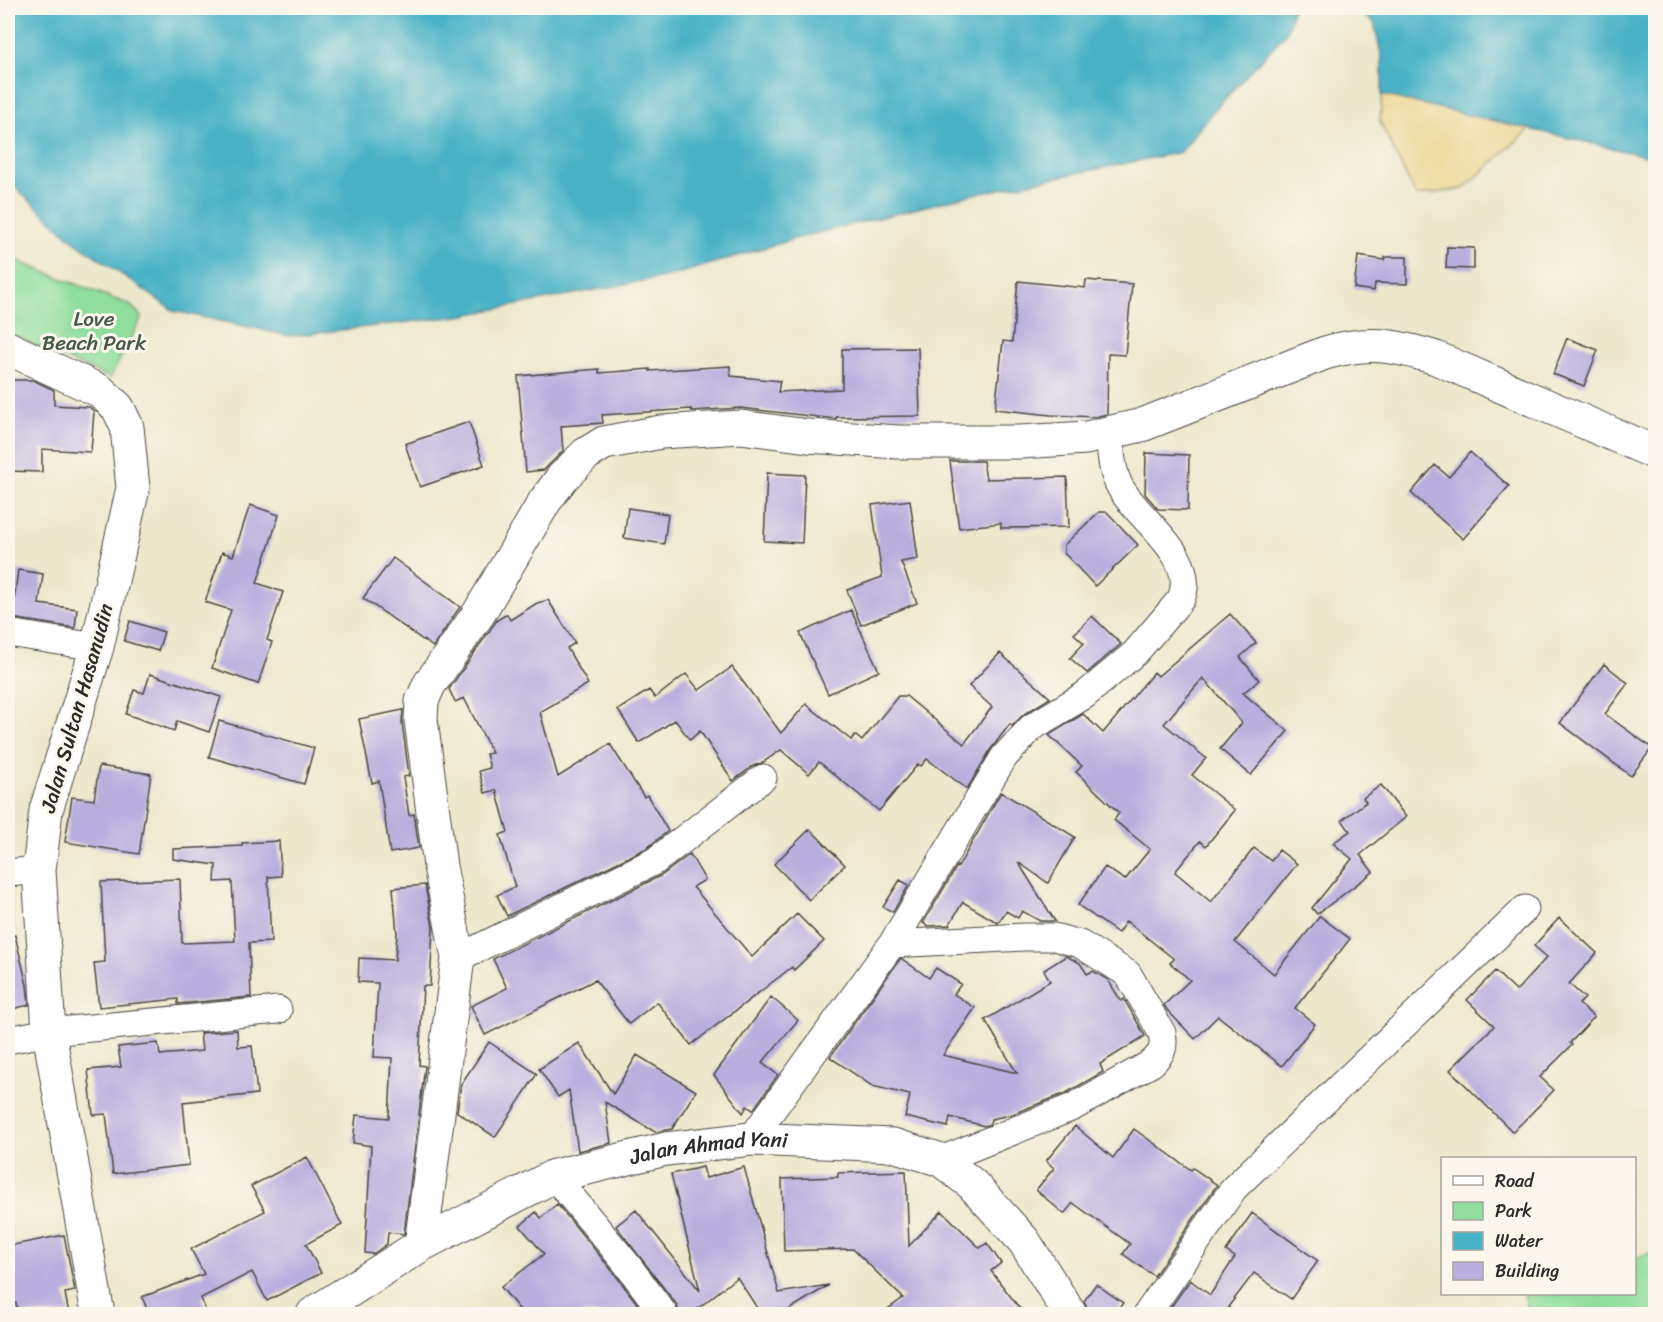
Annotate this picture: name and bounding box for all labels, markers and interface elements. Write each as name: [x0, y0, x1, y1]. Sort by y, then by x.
park label: Love Beach Park: [42, 300, 147, 362]
street label: Jalan Sultan Hasanudin: [29, 599, 125, 818]
street label: Jalan Ahmad Yani: [625, 1120, 790, 1176]
legend: [1441, 1157, 1636, 1295]
text: Road: [1495, 1165, 1535, 1197]
text: Park: [1495, 1195, 1532, 1227]
text: Water: [1495, 1225, 1544, 1257]
text: Building: [1495, 1255, 1559, 1287]

